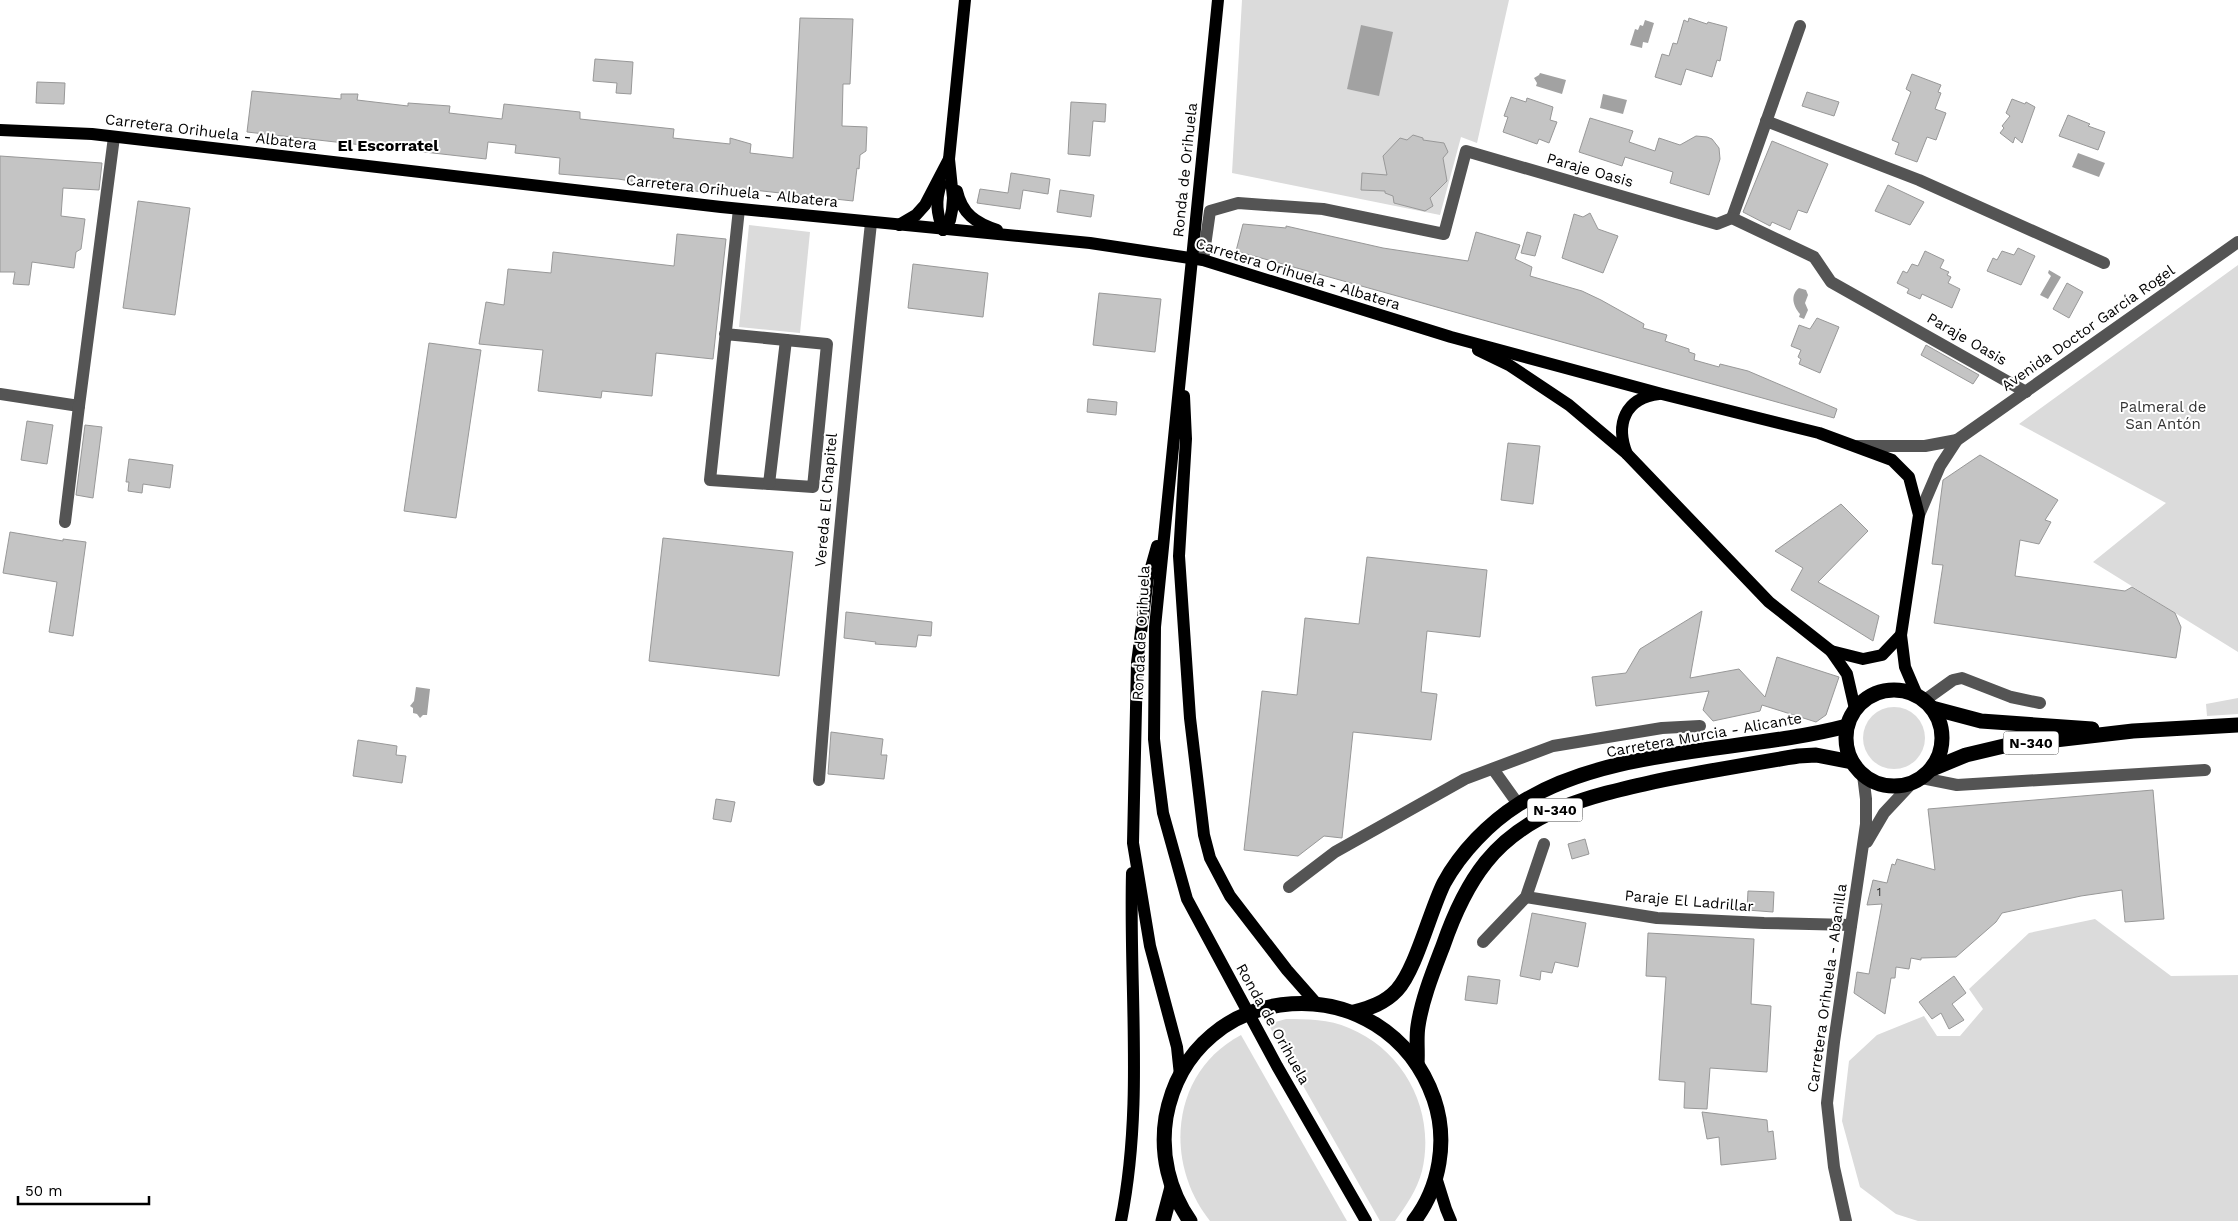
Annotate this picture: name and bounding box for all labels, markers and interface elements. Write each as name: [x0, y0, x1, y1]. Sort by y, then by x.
street label: Ronda de Orihuela: [1169, 101, 1201, 238]
street label: Carretera Orihuela - Albatera: [104, 110, 318, 154]
district label: El Escorratel: [337, 136, 439, 155]
street label: Paraje Oasis: [1545, 149, 1635, 191]
street label: Carretera Orihuela - Albatera: [625, 171, 839, 211]
street label: Carretera Orihuela - Albatera: [1193, 234, 1403, 314]
street label: Avenida Doctor García Rogel: [1998, 261, 2178, 395]
street label: Paraje Oasis: [1924, 309, 2010, 369]
park label: Palmeral de San Antón: [2120, 398, 2206, 433]
street label: Vereda El Chapitel: [811, 432, 841, 568]
street label: Ronda de Orihuela: [1128, 564, 1154, 701]
street label: Carretera Murcia - Alicante: [1605, 709, 1803, 761]
road number: N-340: [2004, 731, 2058, 754]
road number: N-340: [1528, 798, 1582, 822]
street label: Carretera Orihuela - Abanilla: [1803, 882, 1851, 1093]
house number: 1: [1877, 885, 1881, 899]
street label: Paraje El Ladrillar: [1624, 886, 1754, 916]
street label: Ronda de Orihuela: [1232, 960, 1314, 1088]
scale bar: [18, 1174, 149, 1206]
text: 50 m: [25, 1182, 62, 1200]

